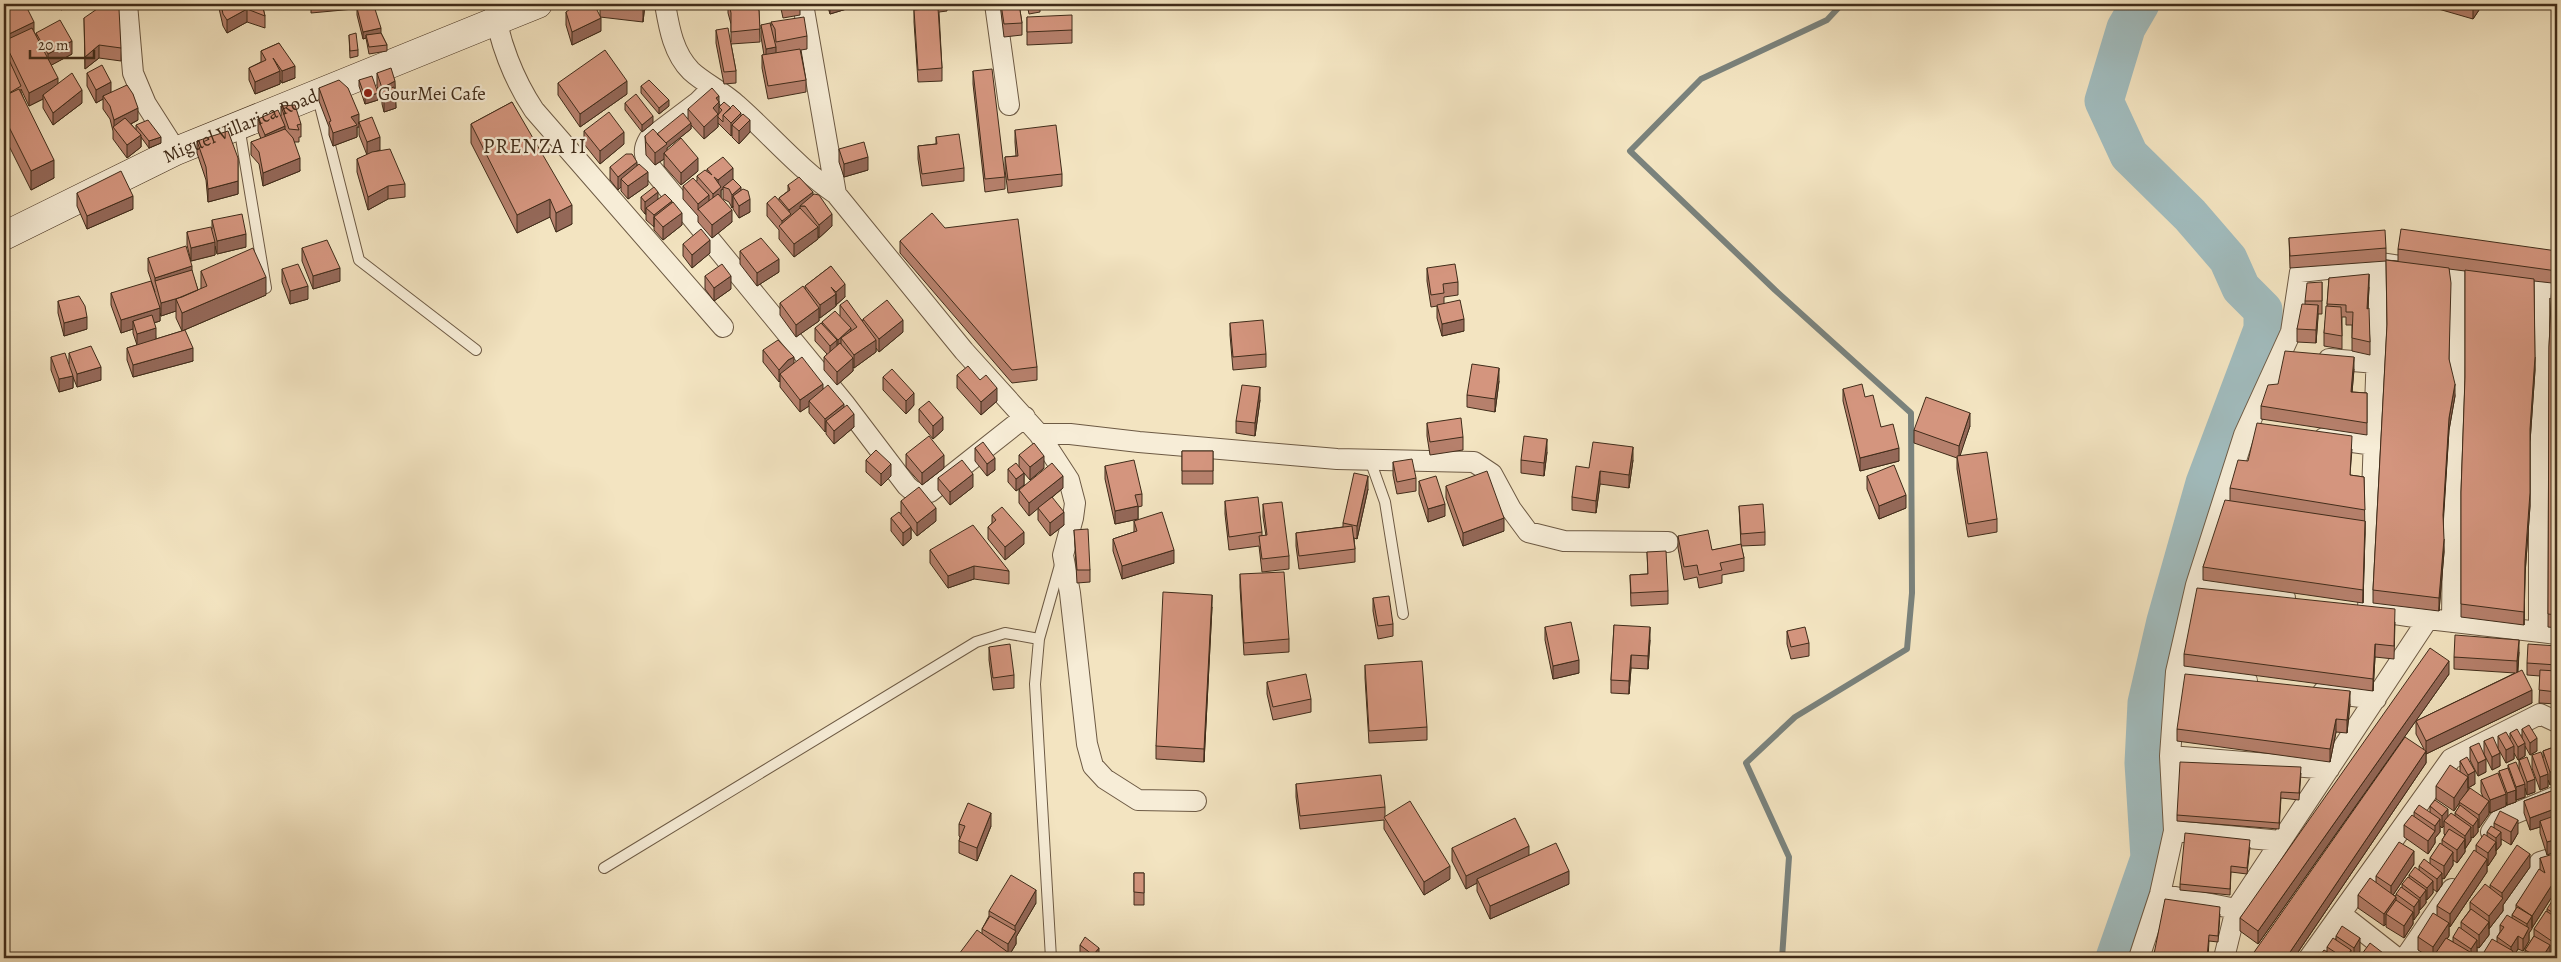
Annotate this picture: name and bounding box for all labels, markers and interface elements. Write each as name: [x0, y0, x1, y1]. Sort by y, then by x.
scale bar: [30, 28, 94, 60]
text: 20 m: [38, 35, 69, 55]
place label: GourMei Cafe: [378, 81, 486, 107]
street label: Miguel Villarica Road: [159, 83, 323, 169]
marker: GourMei Cafe: [362, 87, 374, 99]
district label: PRENZA II: [483, 132, 587, 160]

